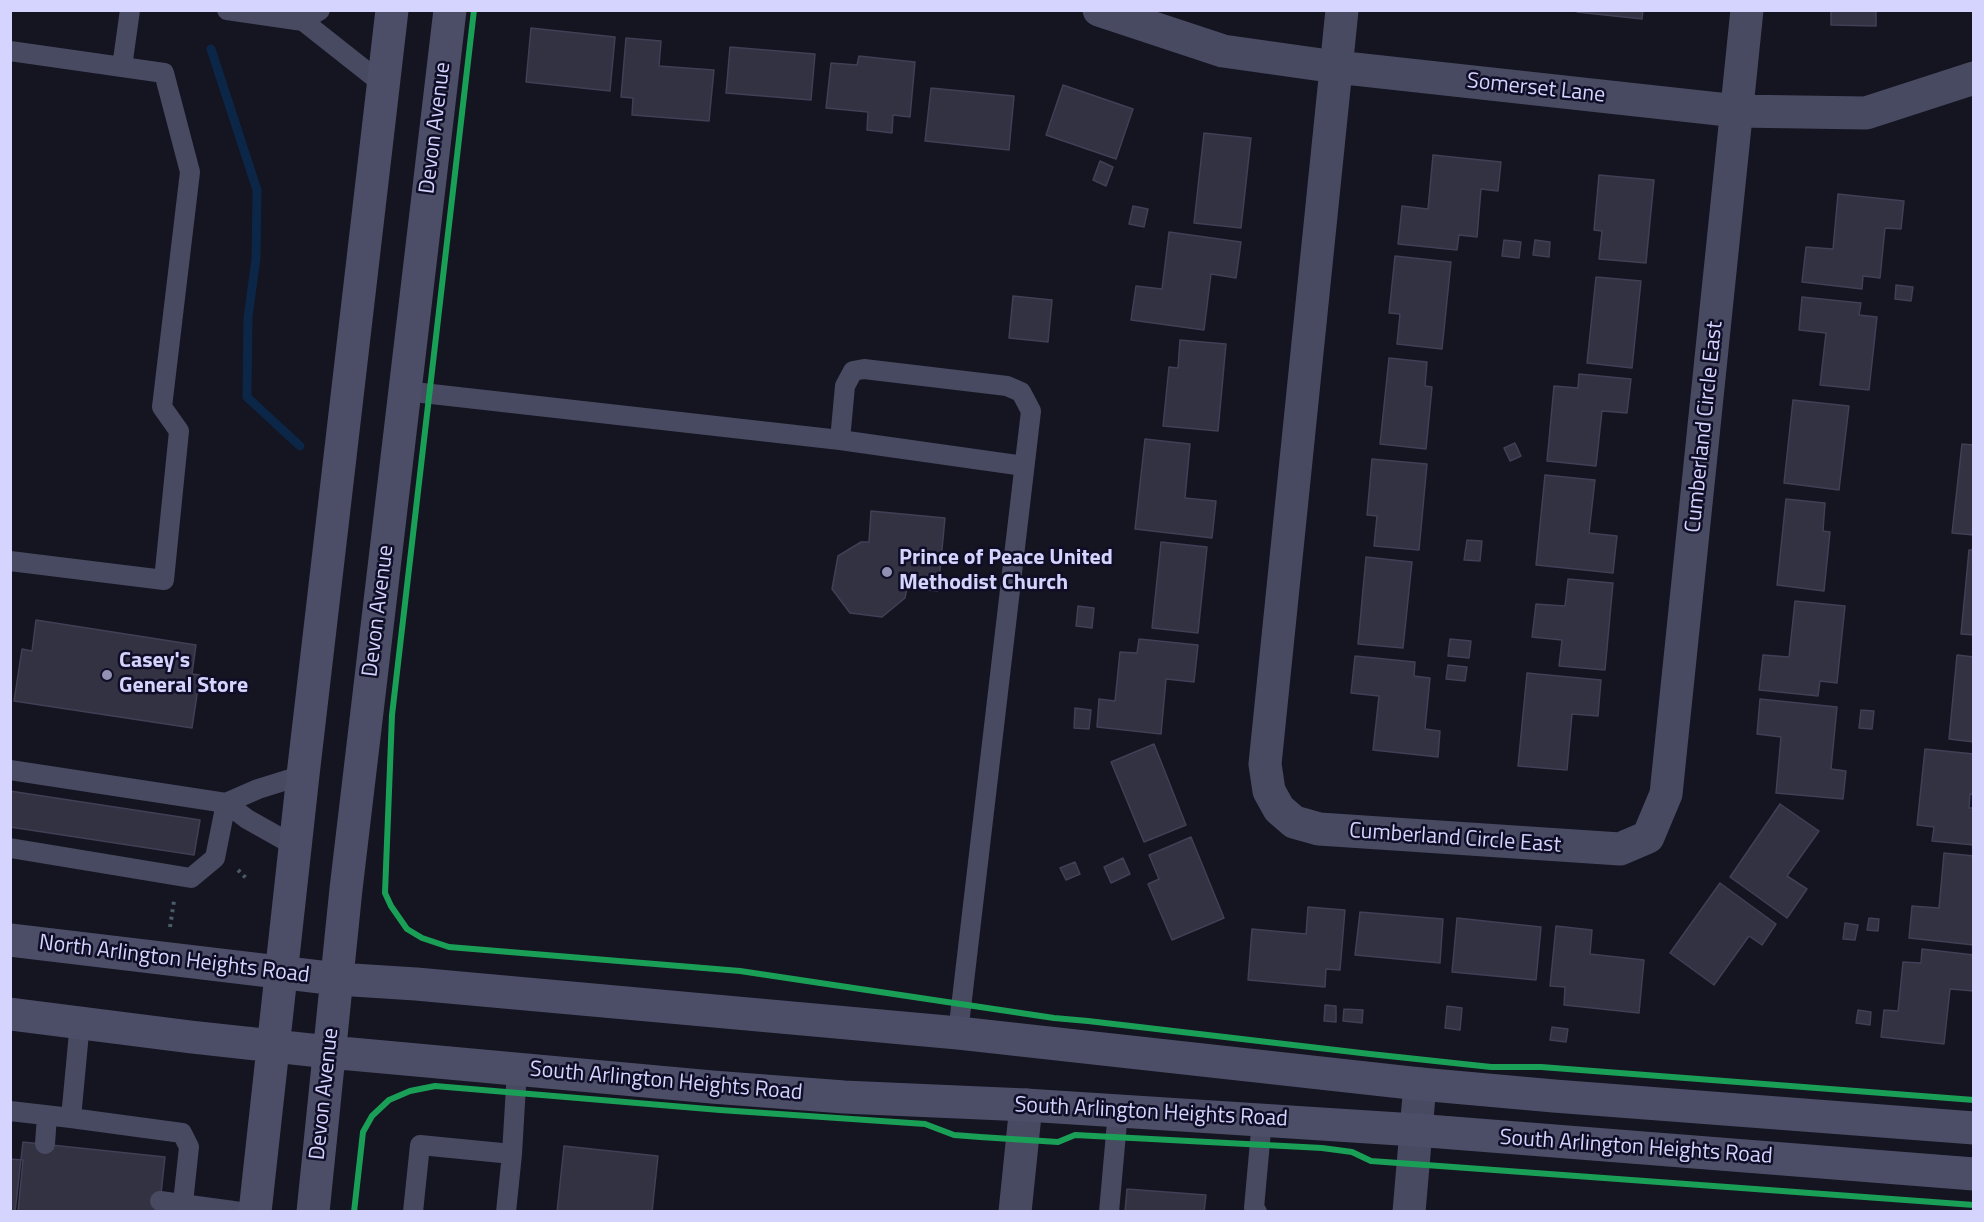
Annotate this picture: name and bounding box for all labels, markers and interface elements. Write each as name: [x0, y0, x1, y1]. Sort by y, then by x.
street label: Devon Avenue: [415, 61, 457, 195]
street label: Somerset Lane: [1466, 69, 1606, 109]
street label: Cumberland Circle East: [1681, 320, 1729, 534]
street label: Devon Avenue: [358, 544, 400, 678]
place label: Prince of Peace United Methodist Church: [899, 546, 1113, 598]
marker: Prince of Peace United Methodist Church: [880, 565, 894, 579]
place label: Casey's General Store: [119, 649, 248, 700]
marker: Casey's General Store: [100, 668, 114, 682]
street label: Cumberland Circle East: [1348, 818, 1562, 860]
street label: North Arlington Heights Road: [37, 930, 311, 990]
street label: Devon Avenue: [305, 1027, 345, 1161]
street label: South Arlington Heights Road: [529, 1057, 803, 1107]
street label: South Arlington Heights Road: [1014, 1093, 1288, 1133]
street label: South Arlington Heights Road: [1499, 1125, 1773, 1171]

